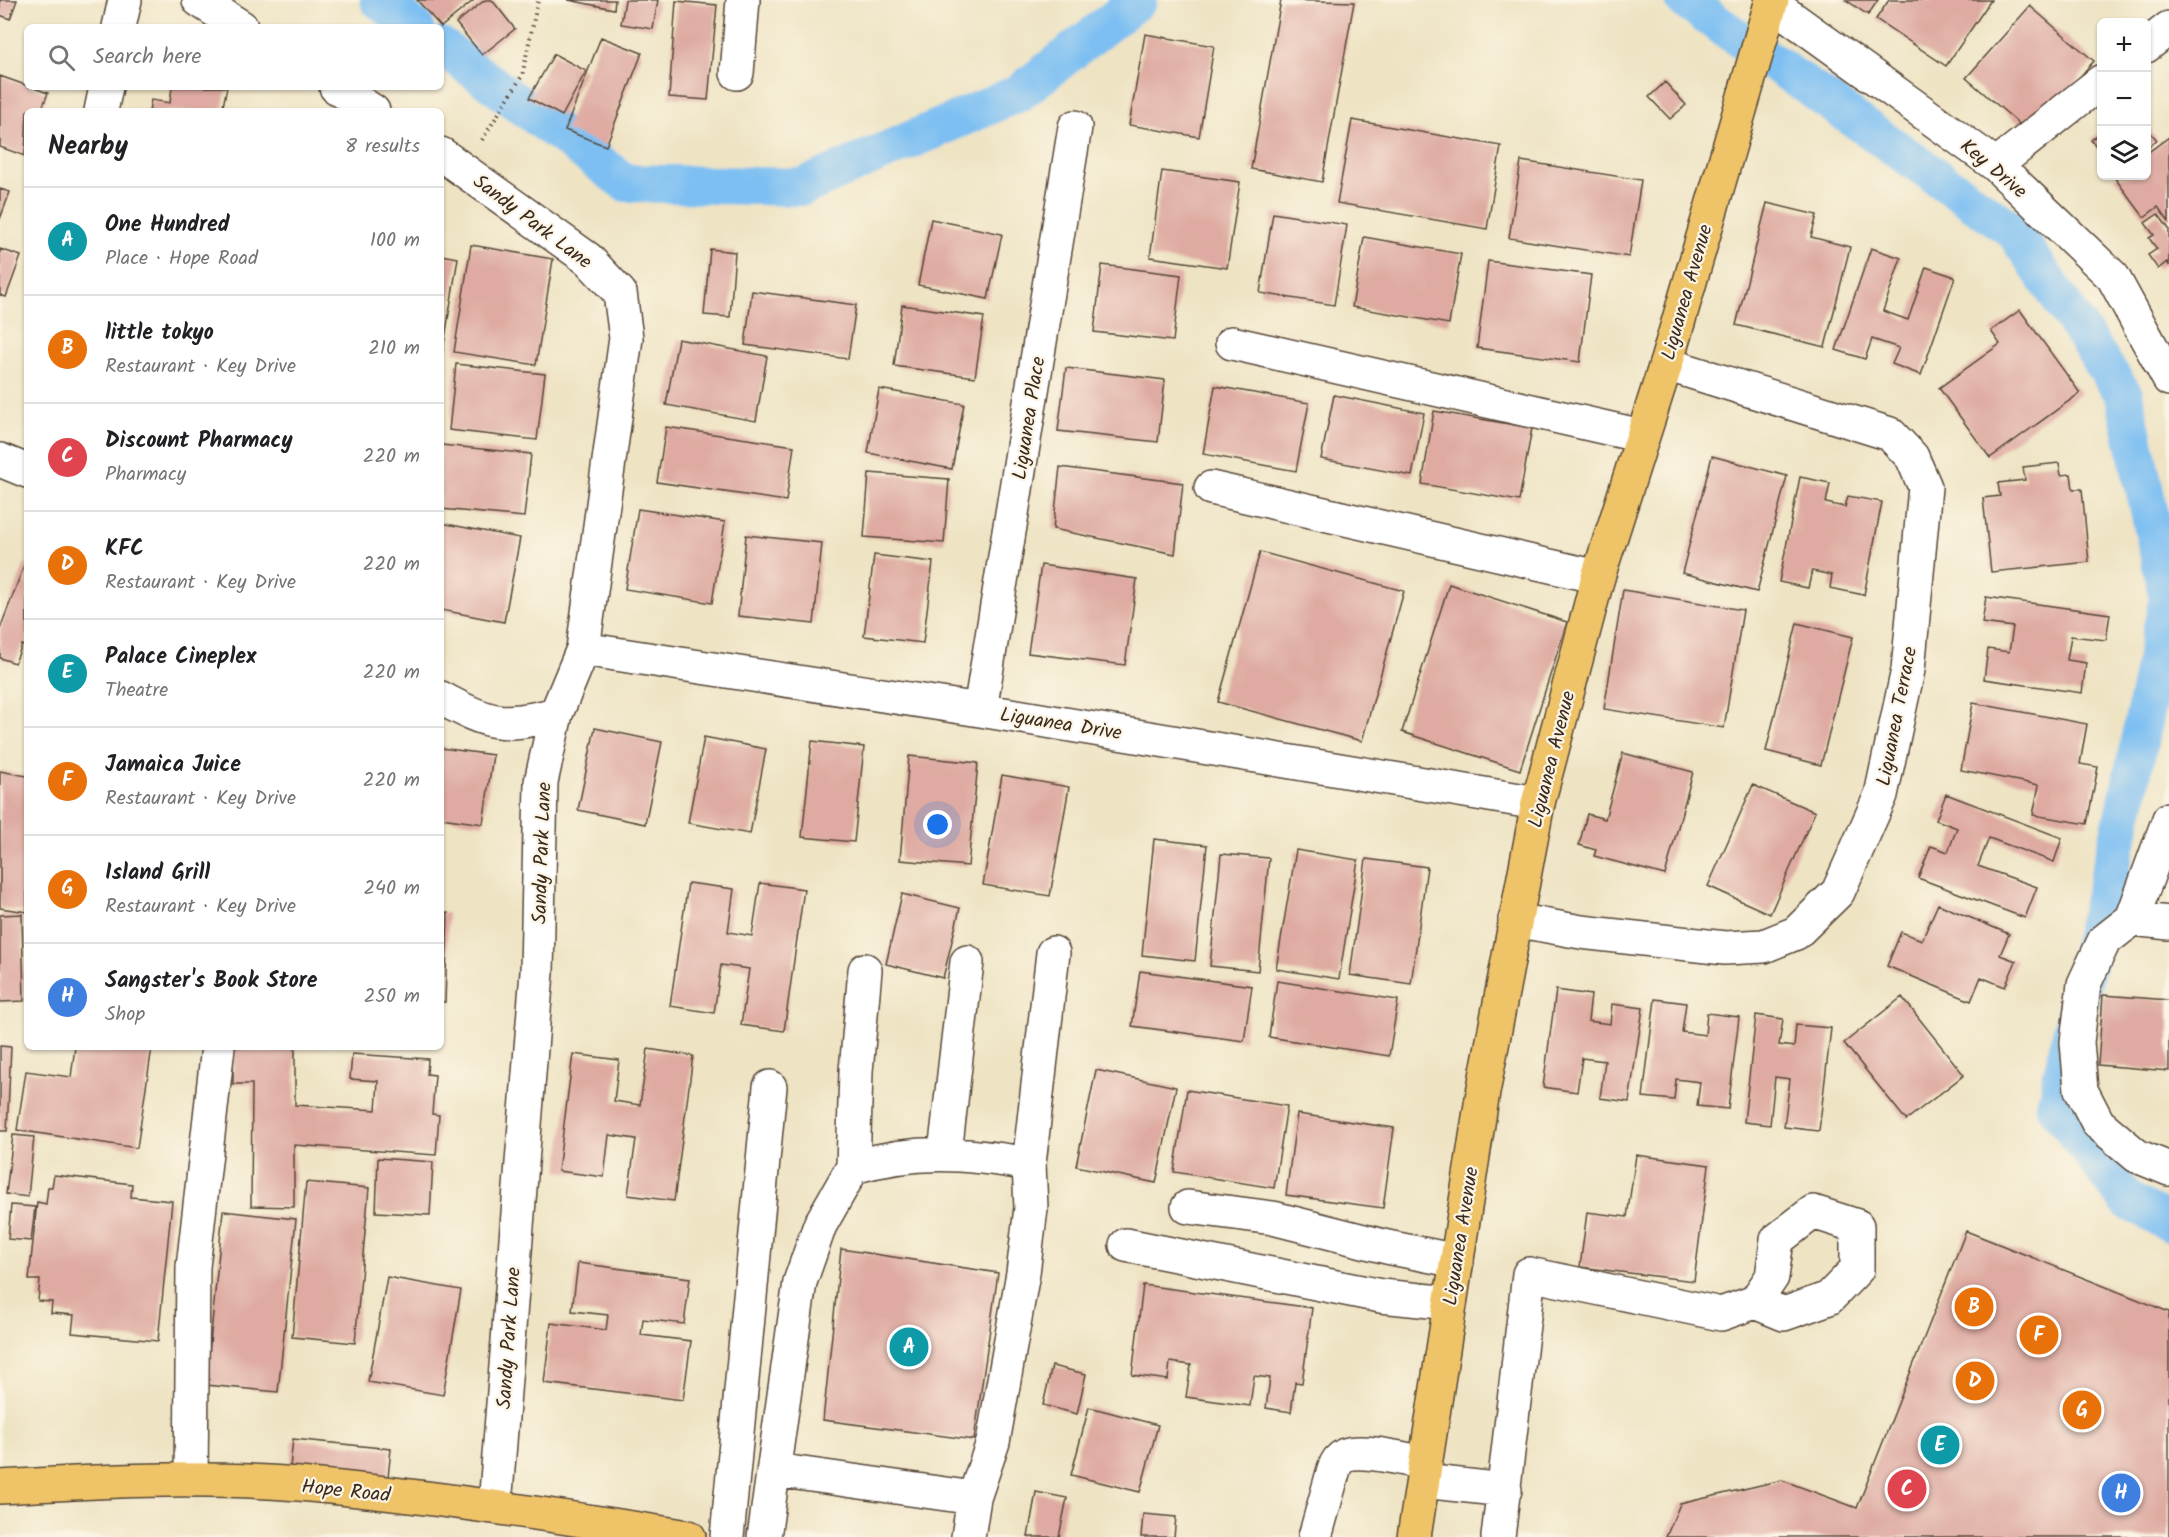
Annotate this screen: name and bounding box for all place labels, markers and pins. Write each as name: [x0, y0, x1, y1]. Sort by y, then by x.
pin: B: [1954, 1284, 1994, 1330]
pin: F: [2020, 1312, 2058, 1358]
pin: A: [890, 1324, 928, 1370]
pin: D: [1956, 1358, 1994, 1404]
pin: G: [2062, 1388, 2102, 1432]
pin: E: [1920, 1422, 1960, 1468]
pin: C: [1888, 1466, 1926, 1512]
pin: H: [2102, 1470, 2140, 1516]

